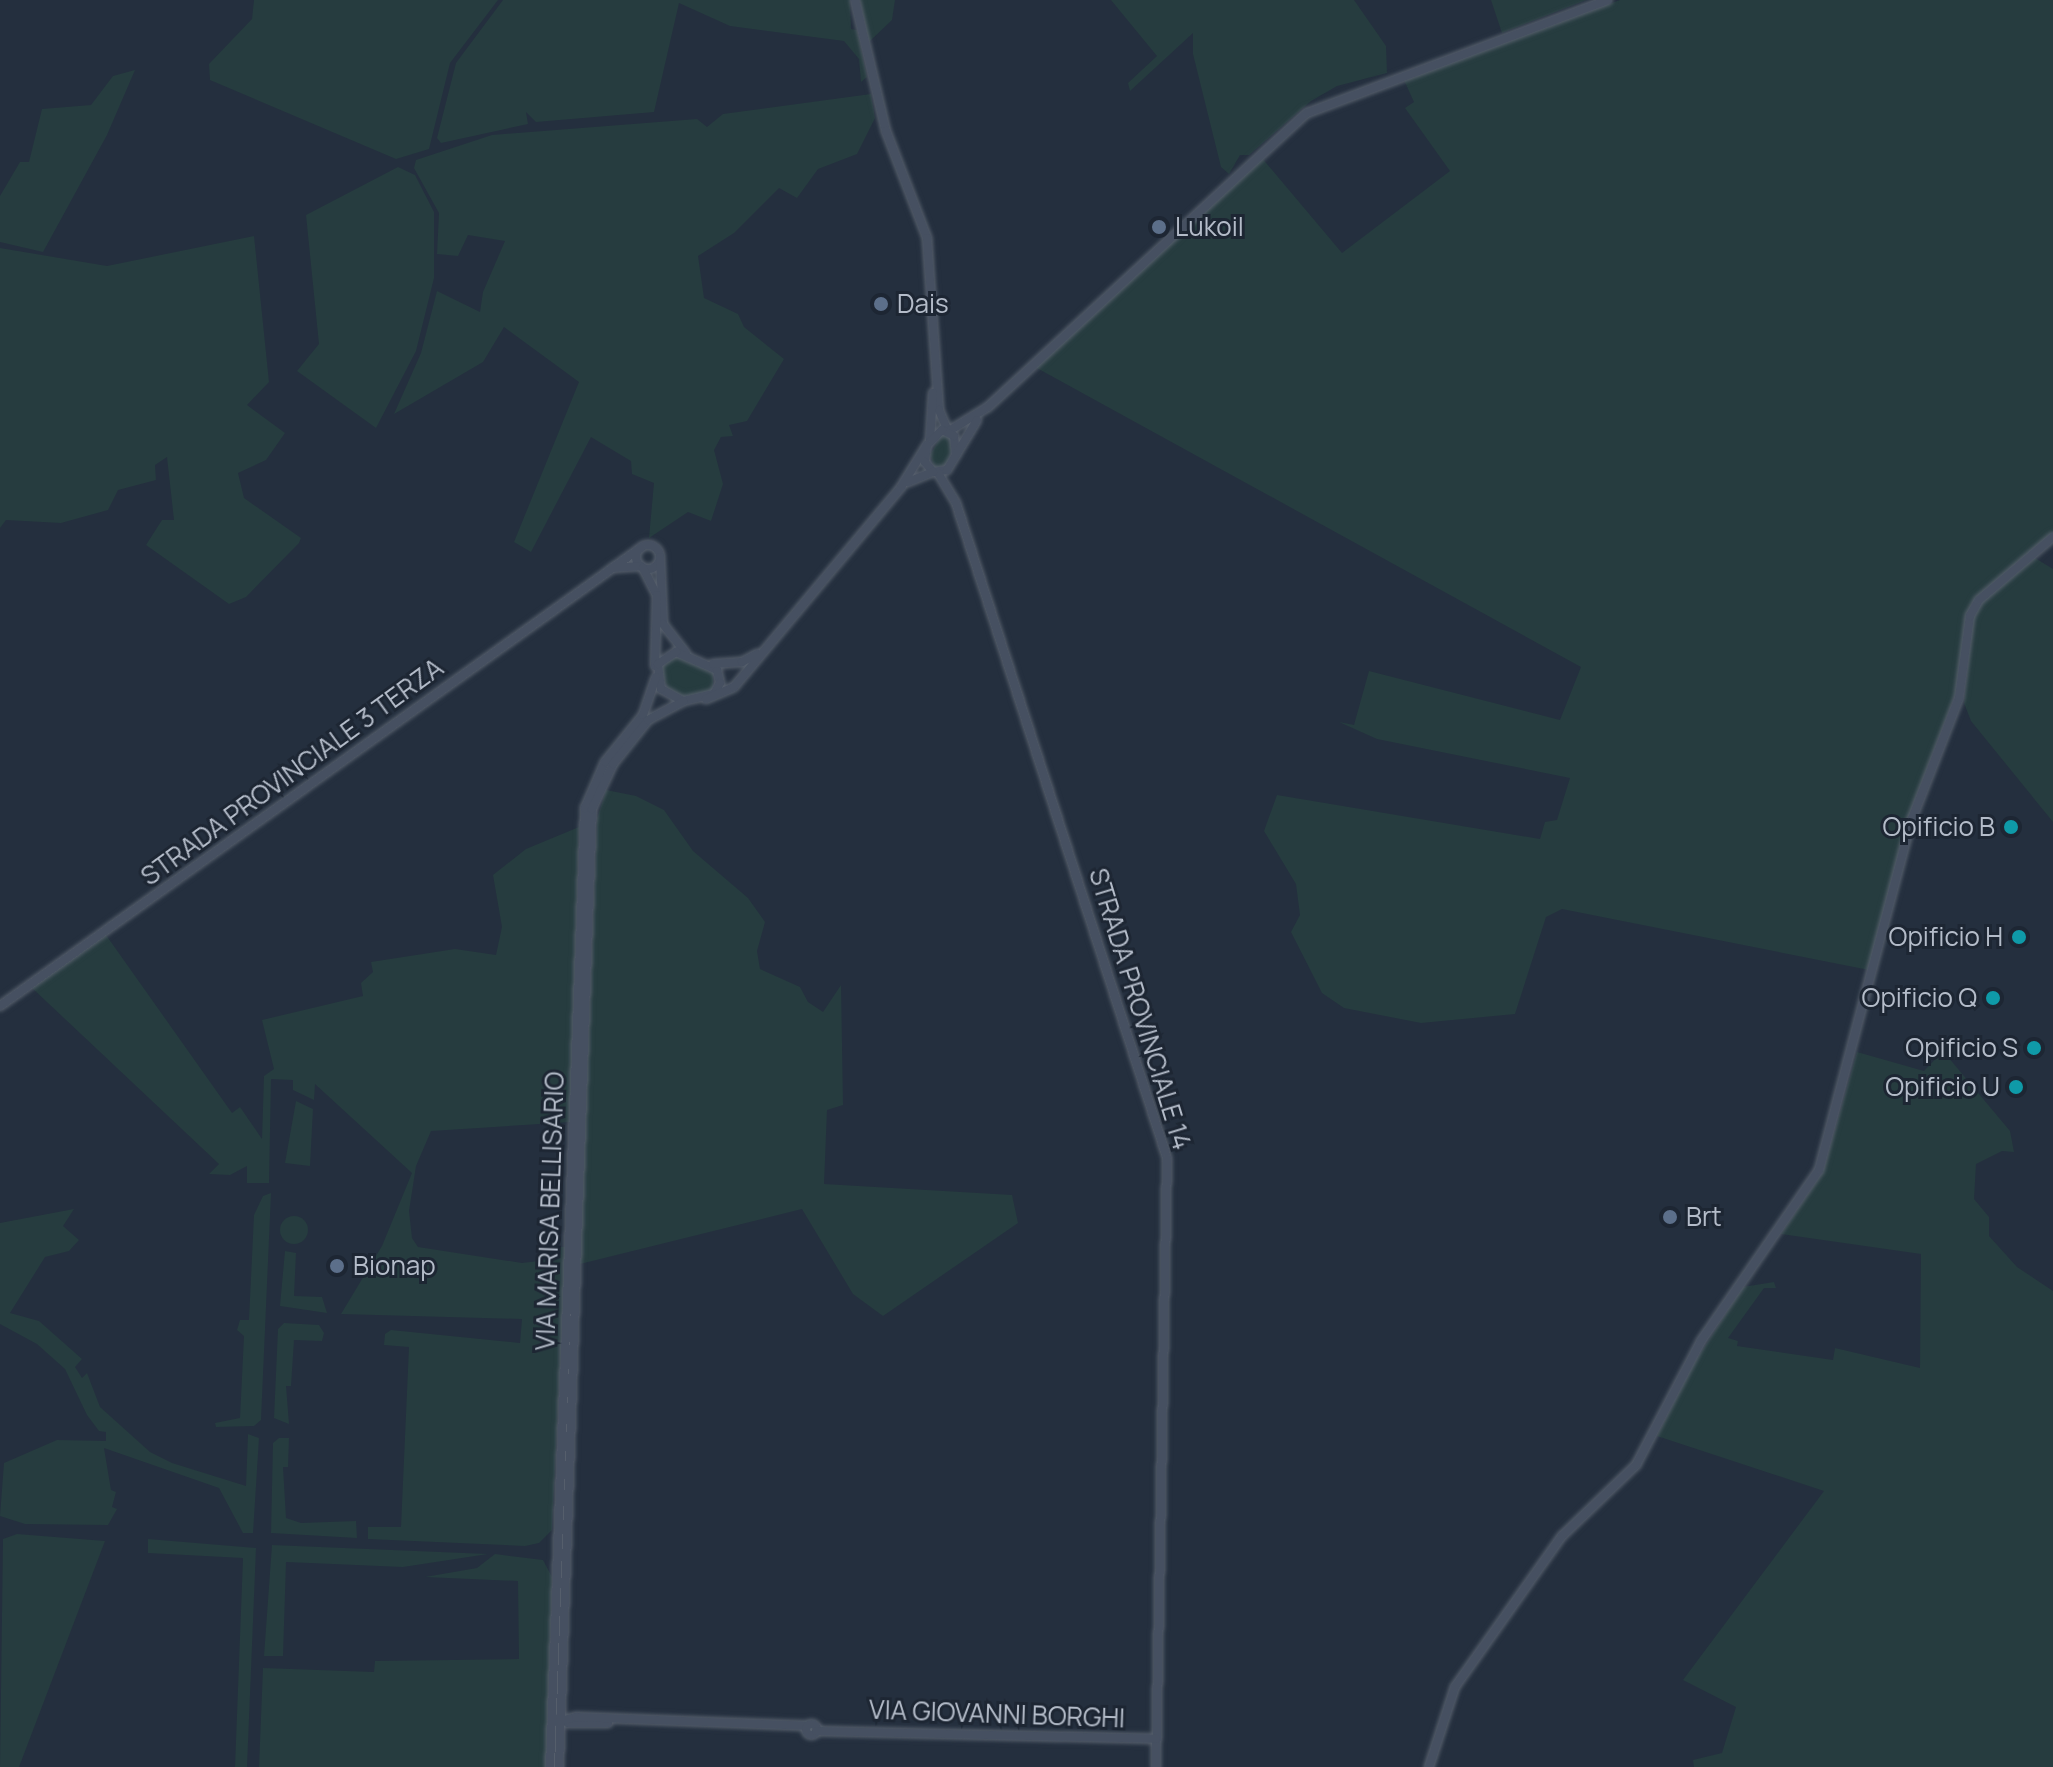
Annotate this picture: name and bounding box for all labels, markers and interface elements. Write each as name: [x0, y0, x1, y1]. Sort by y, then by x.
place label: Lukoil: [1175, 211, 1244, 243]
marker: Lukoil: [1150, 218, 1168, 236]
place label: Dais: [897, 288, 949, 320]
marker: Dais: [872, 295, 890, 313]
street label: STRADA PROVINCIALE 3 TERZA: [135, 652, 449, 892]
place label: Opificio B: [1882, 811, 1995, 843]
marker: Opificio B: [2002, 818, 2020, 836]
street label: STRADA PROVINCIALE 14: [1082, 865, 1198, 1153]
place label: Opificio H: [1889, 921, 2003, 953]
marker: Opificio H: [2010, 928, 2028, 946]
place label: Opificio Q: [1862, 982, 1977, 1014]
marker: Opificio Q: [1984, 989, 2002, 1007]
place label: Opificio S: [1905, 1032, 2018, 1064]
marker: Opificio S: [2025, 1039, 2043, 1057]
street label: VIA MARISA BELLISARIO: [530, 1071, 570, 1351]
place label: Opificio U: [1885, 1071, 2000, 1103]
marker: Opificio U: [2007, 1078, 2025, 1096]
place label: Brt: [1686, 1201, 1722, 1233]
marker: Brt: [1661, 1208, 1679, 1226]
place label: Bionap: [353, 1250, 436, 1282]
marker: Bionap: [328, 1257, 346, 1275]
street label: VIA GIOVANNI BORGHI: [868, 1694, 1126, 1734]

